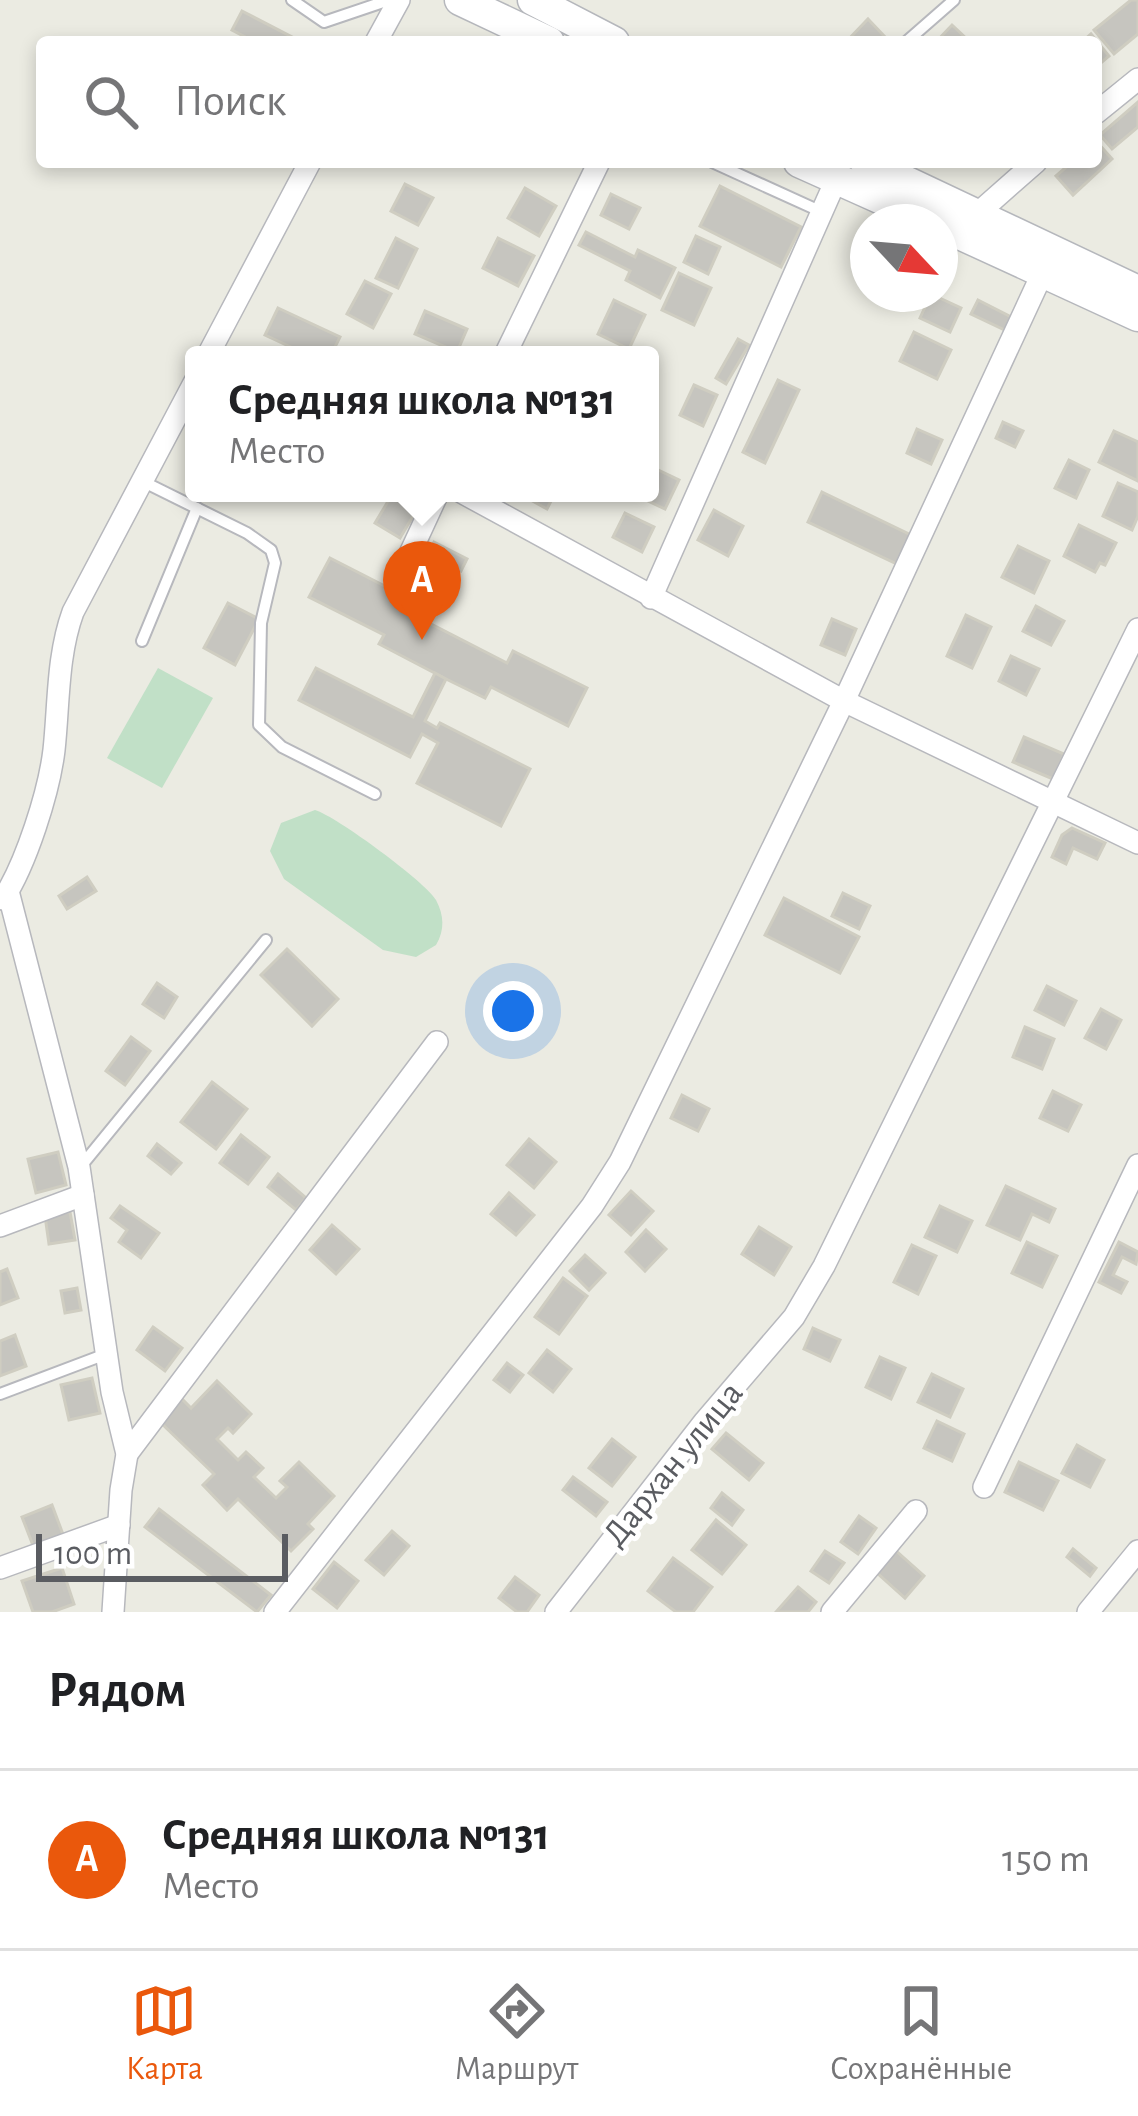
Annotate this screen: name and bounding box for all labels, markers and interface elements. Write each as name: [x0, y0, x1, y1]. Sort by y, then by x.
search box: [36, 36, 1102, 168]
icon: search: [78, 69, 144, 135]
text: Поиск: [174, 79, 286, 124]
north arrow: [850, 204, 958, 312]
popup: [185, 346, 659, 502]
text: Средняя школа №131: [228, 378, 616, 423]
text: Место: [228, 432, 325, 471]
pin: A: [383, 541, 461, 640]
your location: [483, 981, 543, 1041]
street label: Дархан улица: [596, 1375, 750, 1553]
scale bar: [36, 1528, 288, 1581]
text: 100 m: [54, 1538, 132, 1571]
text: Рядом: [48, 1665, 187, 1716]
text: Средняя школа №131: [162, 1813, 550, 1858]
text: A: [75, 1840, 99, 1879]
text: 150 m: [1002, 1840, 1090, 1879]
text: Место: [162, 1867, 259, 1906]
tab: Карта: [126, 1978, 203, 2090]
tab: Маршрут: [455, 1978, 578, 2090]
tab: Сохранённые: [830, 1978, 1012, 2090]

